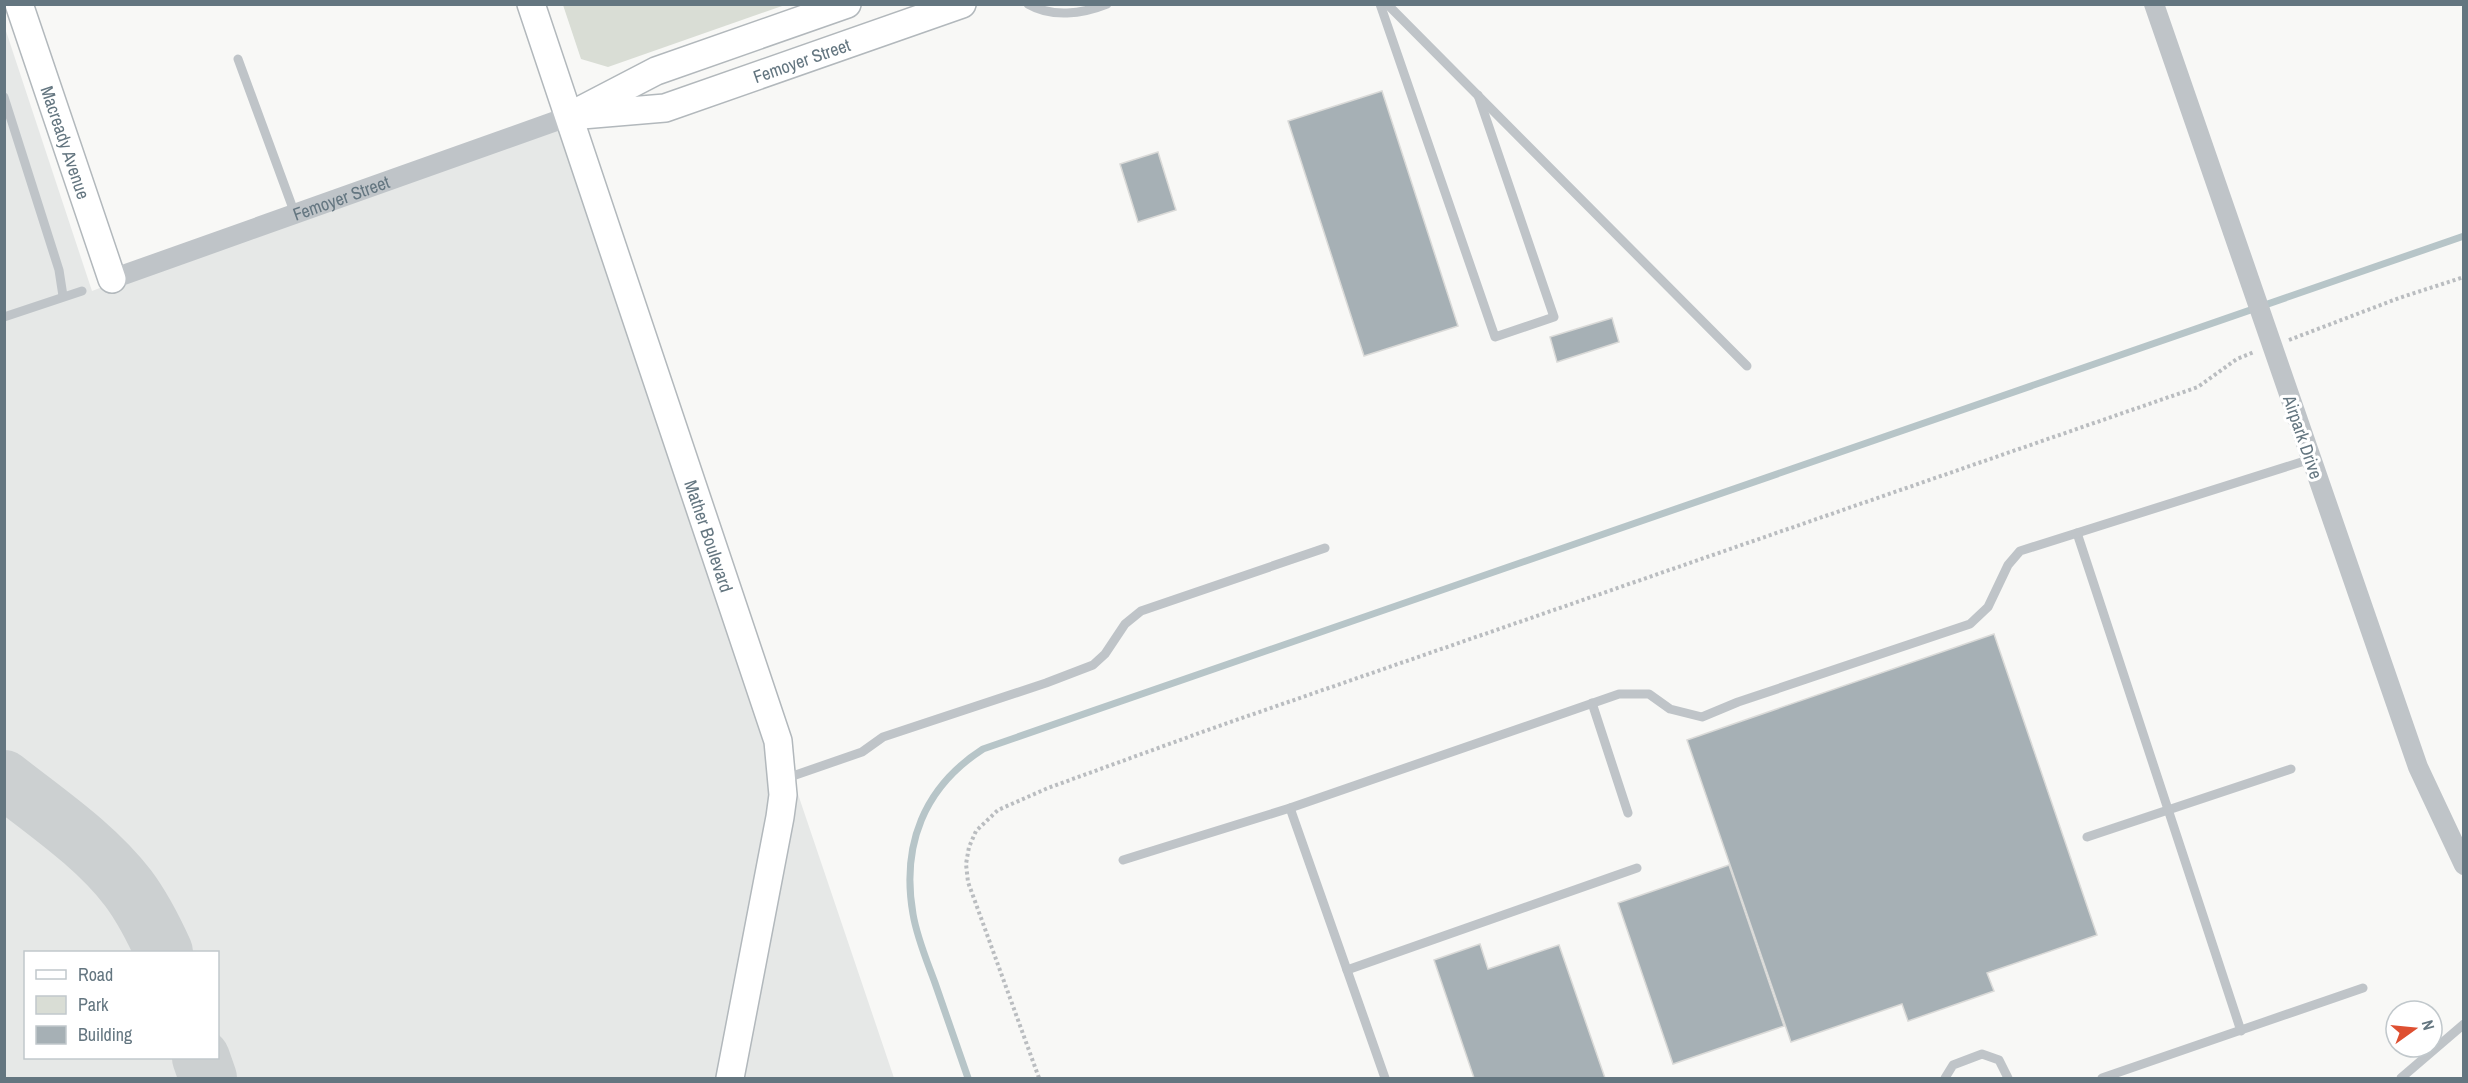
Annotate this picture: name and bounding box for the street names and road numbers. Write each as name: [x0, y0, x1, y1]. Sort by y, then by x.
street label: Femoyer Street: [750, 32, 853, 89]
street label: Macready Avenue: [35, 82, 97, 202]
street label: Femoyer Street: [289, 169, 393, 226]
street label: Airpark Drive: [2277, 391, 2329, 482]
street label: Mather Boulevard: [679, 477, 740, 595]

